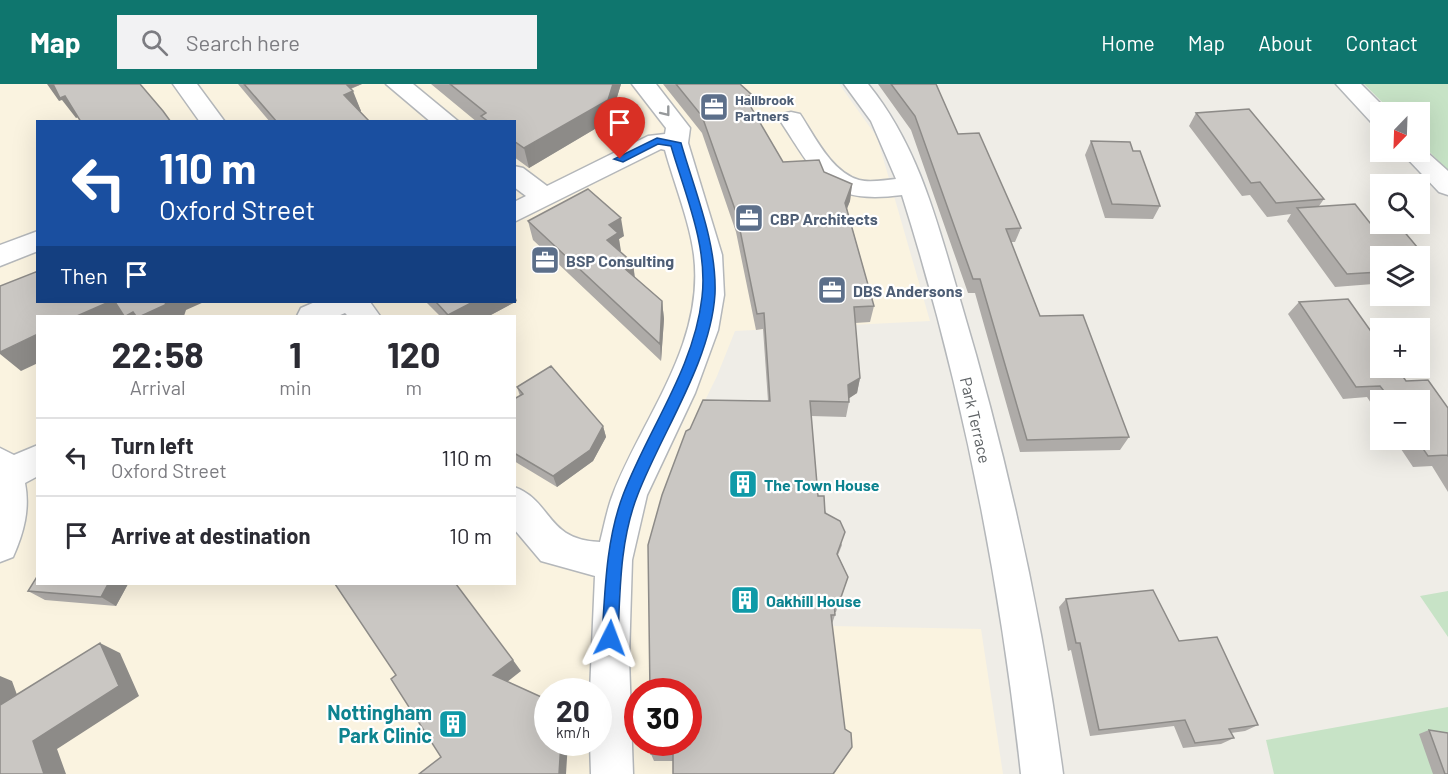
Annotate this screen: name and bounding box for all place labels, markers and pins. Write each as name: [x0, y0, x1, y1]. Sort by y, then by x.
office icon: Hallbrook Partners: [698, 91, 730, 123]
place label: Hallbrook Partners: [735, 91, 795, 124]
pin: [594, 97, 645, 159]
office icon: CBP Architects: [733, 202, 765, 234]
place label: CBP Architects: [770, 209, 878, 228]
office icon: BSP Consulting: [529, 244, 561, 276]
place label: BSP Consulting: [566, 251, 674, 270]
office icon: DBS Andersons: [816, 274, 848, 306]
place label: DBS Andersons: [853, 281, 963, 300]
building icon: The Town House: [727, 468, 759, 500]
place label: The Town House: [764, 475, 880, 494]
building icon: Oakhill House: [729, 584, 761, 616]
place label: Oakhill House: [766, 591, 861, 610]
place label: Nottingham Park Clinic: [327, 700, 432, 747]
building icon: Nottingham Park Clinic: [437, 708, 469, 740]

